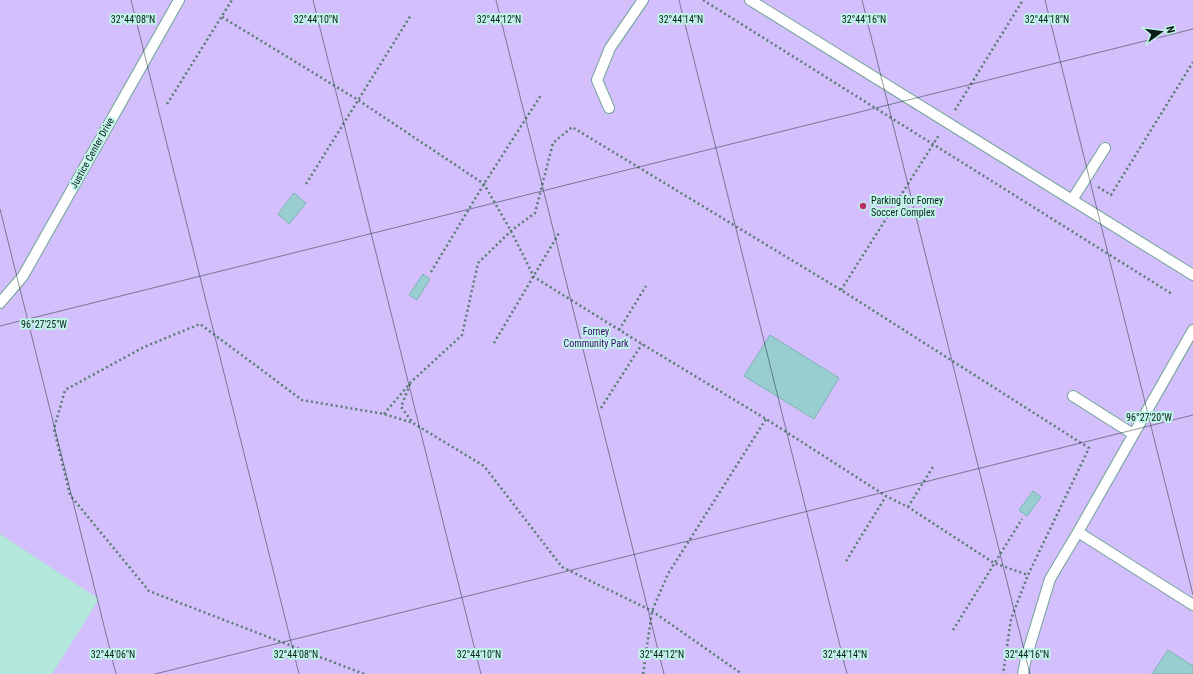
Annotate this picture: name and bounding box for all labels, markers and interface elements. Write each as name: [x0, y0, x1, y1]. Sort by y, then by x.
north arrow: [1141, 12, 1181, 52]
text: 32°44'08"N: [111, 14, 155, 25]
text: 32°44'10"N: [294, 14, 338, 25]
text: 32°44'12"N: [477, 14, 521, 25]
text: 32°44'14"N: [659, 14, 703, 25]
text: 32°44'16"N: [842, 14, 886, 25]
text: 32°44'18"N: [1025, 14, 1069, 25]
text: N: [1163, 25, 1177, 35]
street label: Justice Center Drive: [68, 115, 116, 190]
place label: Parking for Forney Soccer Complex: [871, 195, 943, 218]
marker: Parking for Forney Soccer Complex: [858, 201, 868, 211]
text: 96°27'25"W: [21, 319, 67, 330]
park label: Forney Community Park: [564, 326, 629, 349]
text: 96°27'20"W: [1126, 412, 1172, 423]
text: 32°44'06"N: [91, 649, 135, 660]
text: 32°44'08"N: [274, 649, 318, 660]
text: 32°44'10"N: [457, 649, 501, 660]
text: 32°44'12"N: [640, 649, 684, 660]
text: 32°44'14"N: [823, 649, 867, 660]
text: 32°44'16"N: [1005, 649, 1049, 660]

